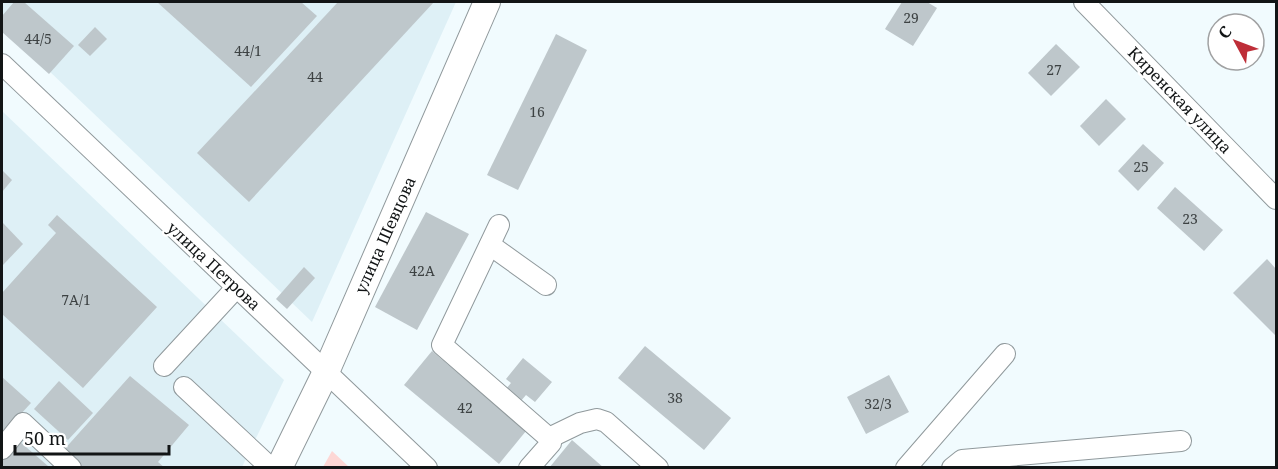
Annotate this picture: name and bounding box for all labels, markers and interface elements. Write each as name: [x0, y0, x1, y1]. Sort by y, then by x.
house number: 29: [903, 8, 919, 27]
north arrow: [1206, 12, 1266, 72]
text: С: [1213, 21, 1236, 43]
house number: 44/5: [24, 29, 52, 48]
house number: 44/1: [234, 41, 262, 60]
street label: Киренская улица: [1123, 42, 1237, 158]
house number: 27: [1046, 60, 1062, 79]
house number: 44: [307, 67, 323, 86]
house number: 16: [529, 102, 545, 121]
house number: 25: [1133, 157, 1149, 176]
street label: улица Шевцова: [349, 173, 421, 297]
house number: 23: [1182, 209, 1198, 228]
street label: улица Петрова: [162, 217, 266, 315]
house number: 42А: [409, 261, 435, 280]
house number: 7А/1: [61, 290, 91, 309]
house number: 38: [667, 388, 683, 407]
house number: 32/3: [864, 394, 892, 413]
house number: 42: [457, 398, 473, 417]
scale bar: [15, 418, 170, 456]
text: 50 m: [24, 426, 66, 450]

